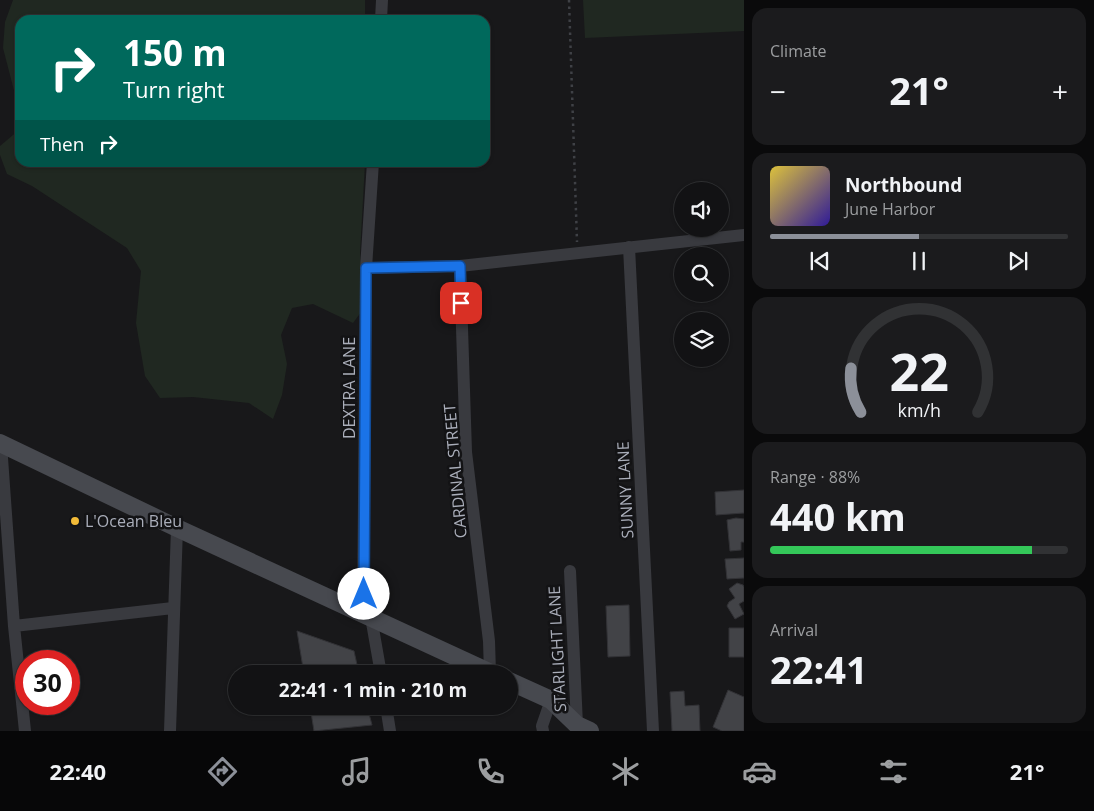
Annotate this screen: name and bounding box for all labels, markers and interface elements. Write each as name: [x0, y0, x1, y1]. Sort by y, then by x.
text: 150 m: [123, 29, 227, 76]
icon: right: [40, 35, 105, 100]
text: Climate: [770, 40, 827, 62]
text: 21°: [889, 64, 949, 116]
text: −: [770, 72, 786, 110]
text: +: [1052, 72, 1068, 110]
text: Turn right: [123, 74, 225, 104]
icon: right: [94, 130, 122, 158]
text: Then: [40, 131, 84, 157]
text: Northbound: [845, 172, 962, 198]
map controls: [674, 182, 729, 367]
button: sound: [674, 182, 729, 237]
text: June Harbor: [845, 198, 935, 220]
button: search: [674, 247, 729, 302]
icon: previous: [806, 247, 834, 275]
icon: pause: [905, 247, 933, 275]
icon: next: [1004, 247, 1032, 275]
pin: [440, 282, 482, 324]
icon: arrive: [447, 289, 475, 317]
button: layers: [674, 312, 729, 367]
text: 22: [889, 335, 949, 406]
street label: DEXTRA LANE: [338, 337, 360, 439]
text: km/h: [897, 398, 941, 422]
street label: CARDINAL STREET: [438, 403, 472, 539]
street label: SUNNY LANE: [611, 441, 639, 539]
text: Range · 88%: [770, 466, 860, 488]
text: 440 km: [770, 490, 906, 542]
place label: L'Ocean Bleu: [85, 510, 182, 532]
marker: L'Ocean Bleu: [69, 515, 81, 527]
position arrow: [337, 567, 389, 619]
street label: STARLIGHT LANE: [543, 585, 571, 713]
text: Arrival: [770, 619, 818, 641]
text: 22:41: [770, 643, 868, 695]
speed limit sign: 30: [15, 650, 80, 715]
text: 22:41 · 1 min · 210 m: [279, 677, 467, 703]
icon: directions: [205, 754, 240, 789]
icon: music: [339, 754, 374, 789]
icon: phone: [473, 754, 508, 789]
icon: climate: [608, 754, 643, 789]
icon: car: [742, 754, 777, 789]
icon: filters: [876, 754, 911, 789]
text: 22:40: [50, 756, 106, 786]
text: 21°: [1010, 756, 1044, 786]

